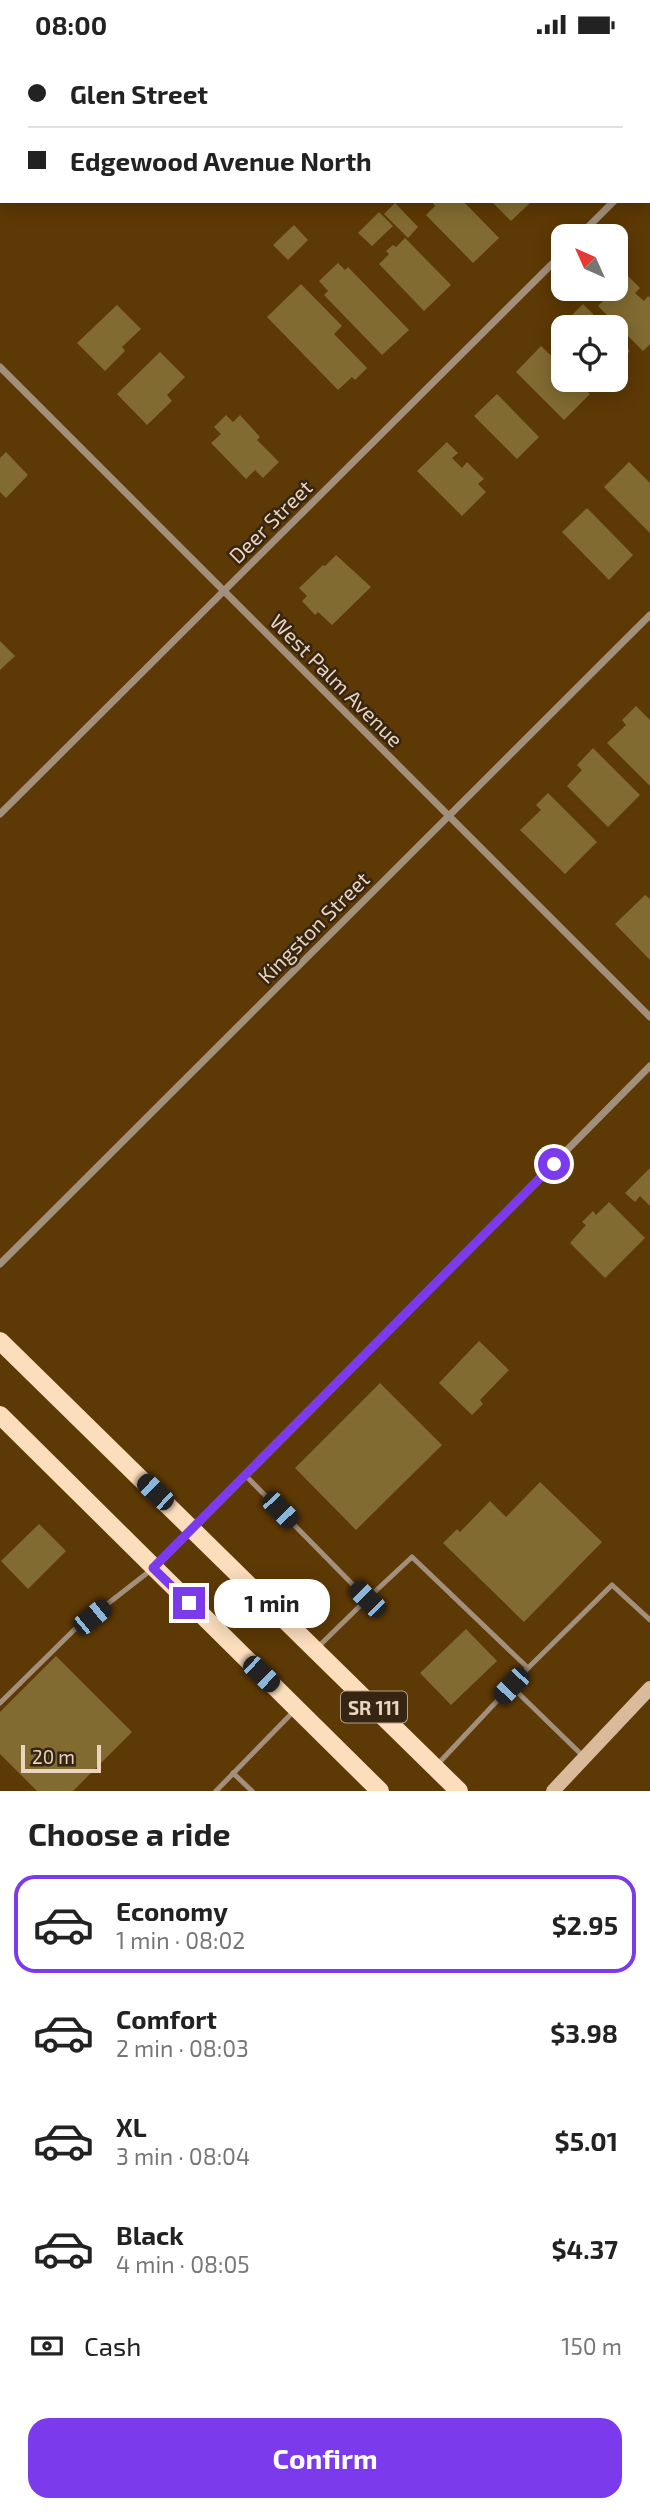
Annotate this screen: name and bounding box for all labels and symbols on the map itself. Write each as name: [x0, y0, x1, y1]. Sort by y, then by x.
north arrow: [551, 224, 628, 301]
street label: Deer Street: [223, 474, 317, 568]
street label: West Palm Avenue: [266, 609, 408, 751]
street label: Kingston Street: [252, 866, 374, 988]
route start: [538, 1148, 570, 1180]
car: [133, 1470, 178, 1514]
car: [258, 1488, 303, 1532]
car: [345, 1577, 390, 1621]
callout: 1 min: [214, 1579, 329, 1627]
route end: [173, 1587, 205, 1619]
car: [70, 1596, 115, 1638]
car: [239, 1652, 284, 1696]
car: [489, 1663, 534, 1709]
road number: SR 111: [341, 1691, 407, 1723]
scale bar: [21, 1742, 102, 1774]

